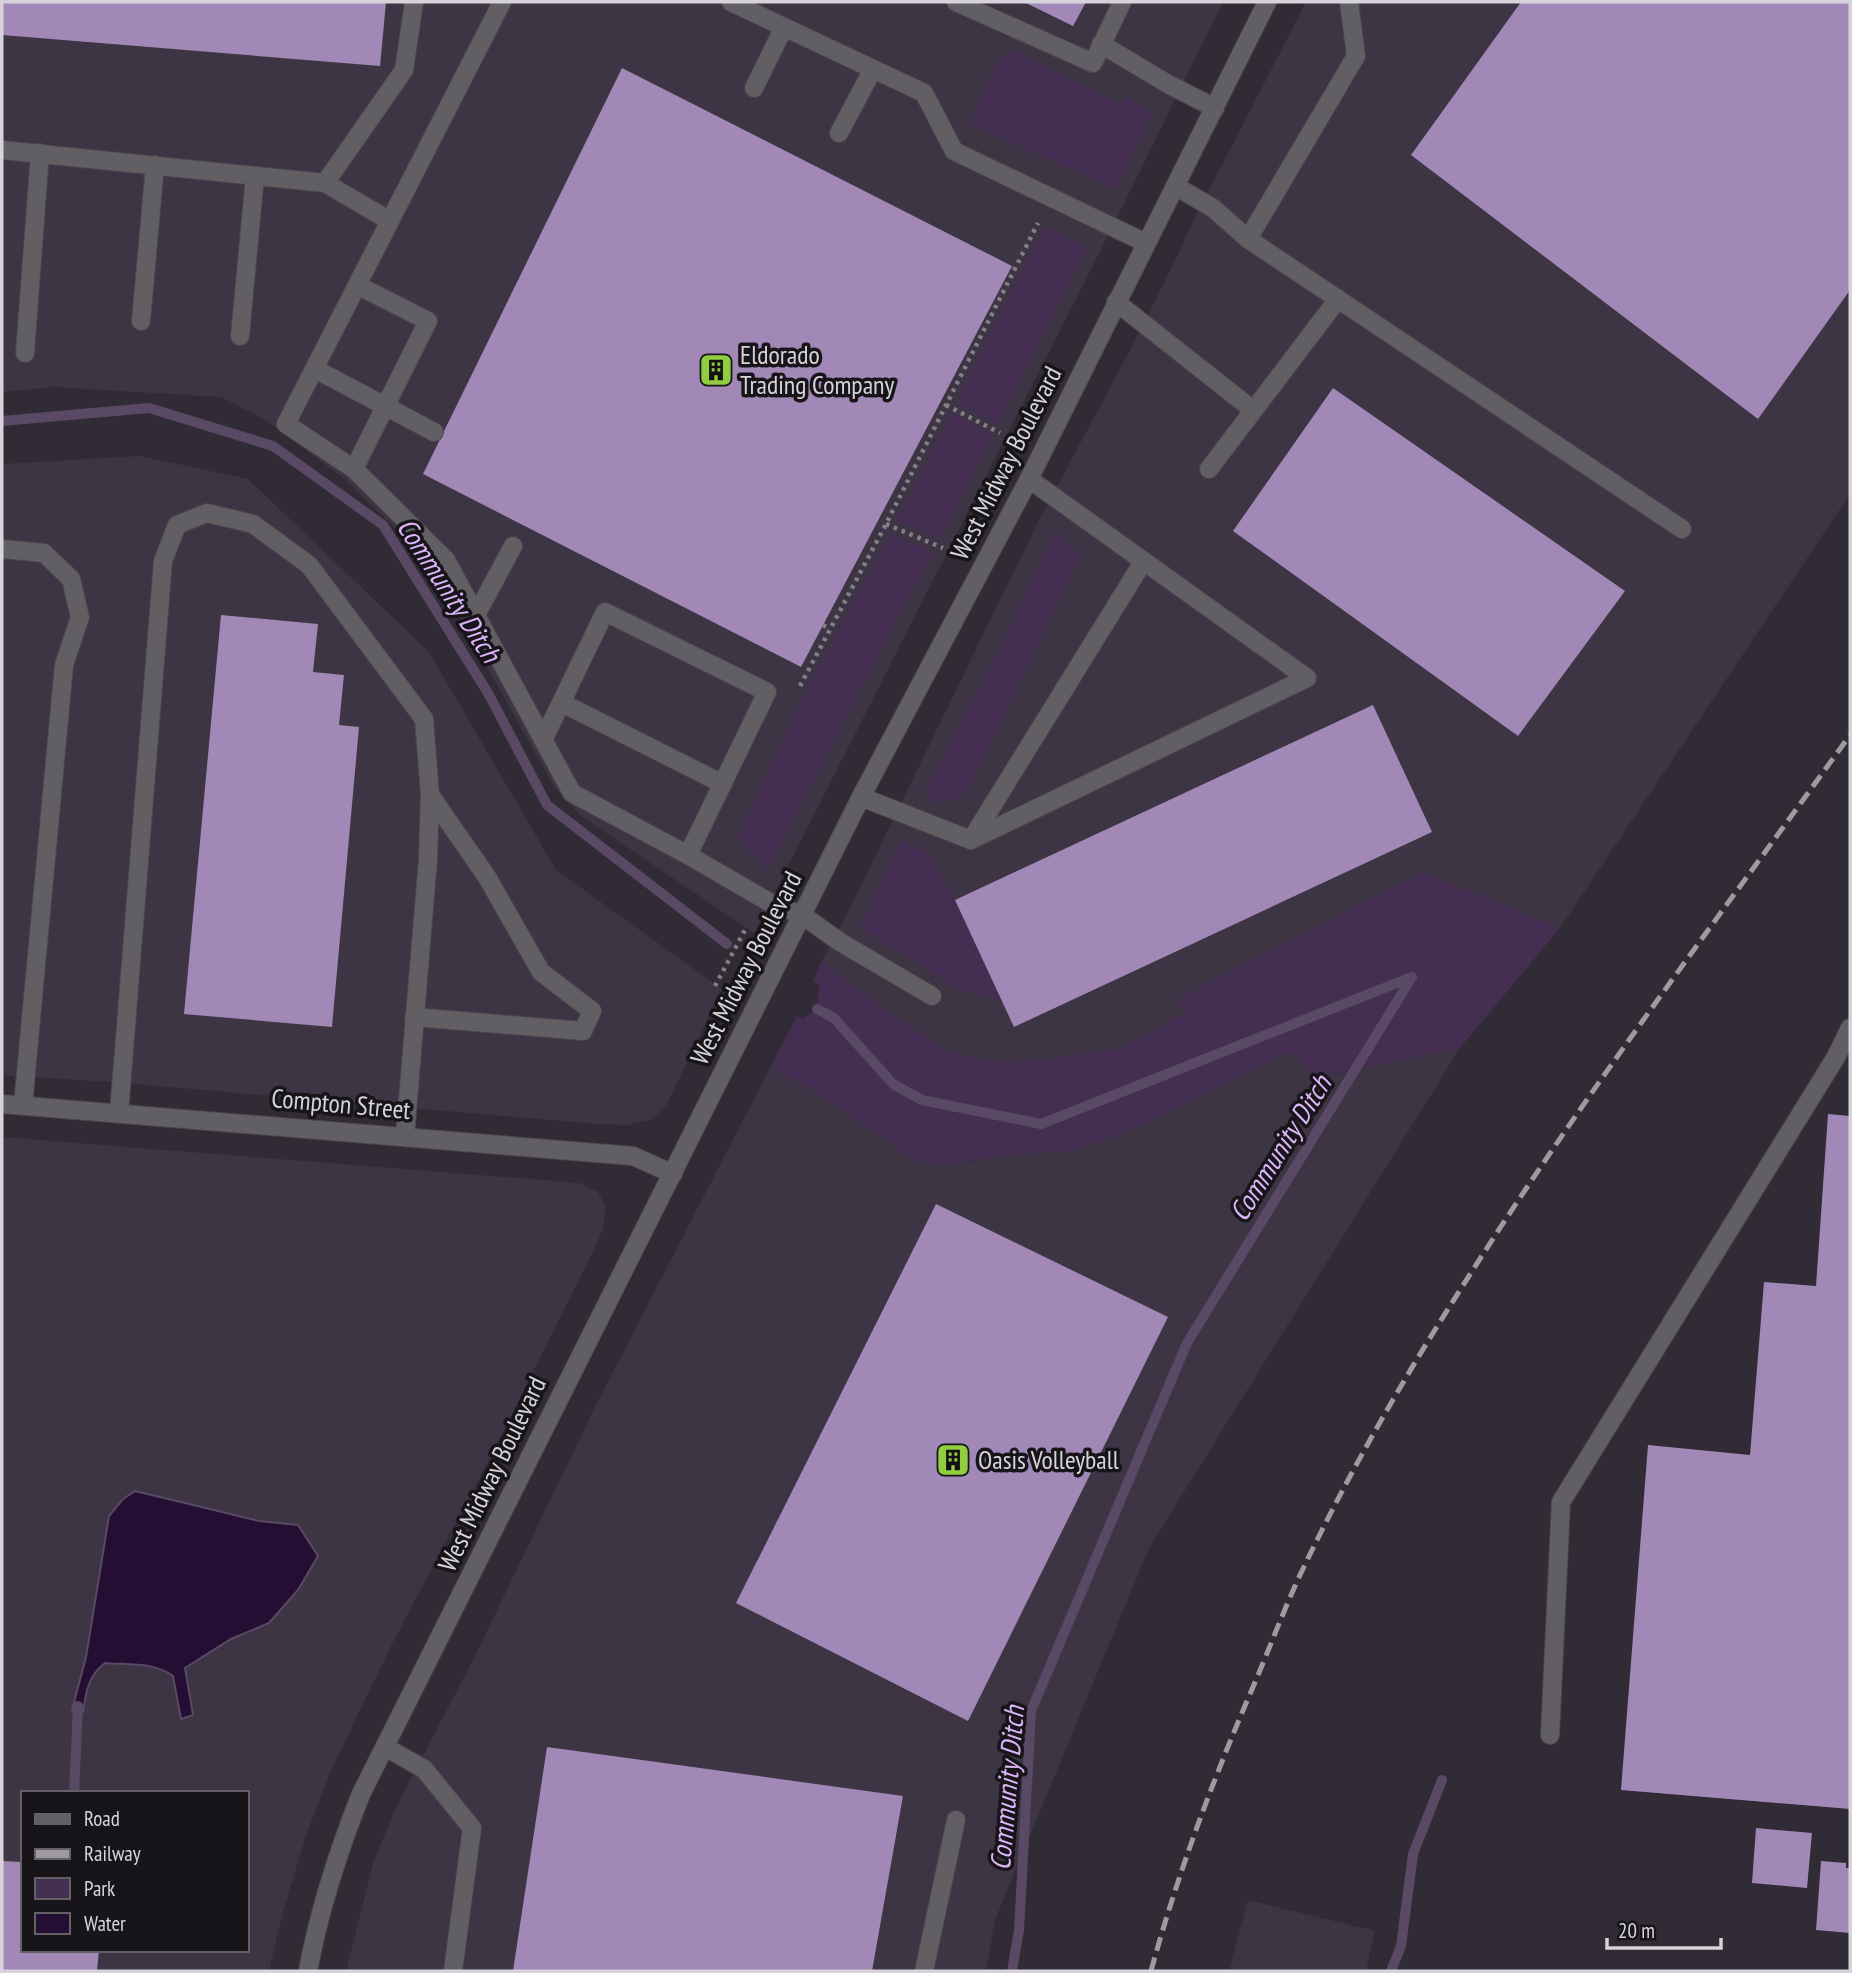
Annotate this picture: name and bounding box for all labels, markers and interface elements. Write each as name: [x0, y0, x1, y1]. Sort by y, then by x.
place label: Eldorado Trading Company: [740, 338, 894, 401]
building icon: Eldorado Trading Company: [697, 351, 735, 389]
street label: West Midway Boulevard: [943, 361, 1068, 565]
water label: Community Ditch: [389, 511, 511, 670]
street label: West Midway Boulevard: [683, 866, 808, 1070]
water label: Community Ditch: [1220, 1067, 1340, 1227]
street label: Compton Street: [270, 1081, 412, 1126]
street label: West Midway Boulevard: [430, 1371, 553, 1576]
building icon: Oasis Volleyball: [934, 1441, 972, 1479]
place label: Oasis Volleyball: [978, 1443, 1119, 1476]
water label: Community Ditch: [981, 1703, 1032, 1872]
legend: [21, 1791, 248, 1952]
text: Road: [84, 1805, 120, 1832]
text: Railway: [84, 1840, 141, 1867]
text: Park: [84, 1875, 115, 1902]
scale bar: [1607, 1906, 1721, 1950]
text: Water: [84, 1910, 126, 1937]
text: 20 m: [1618, 1917, 1655, 1944]

